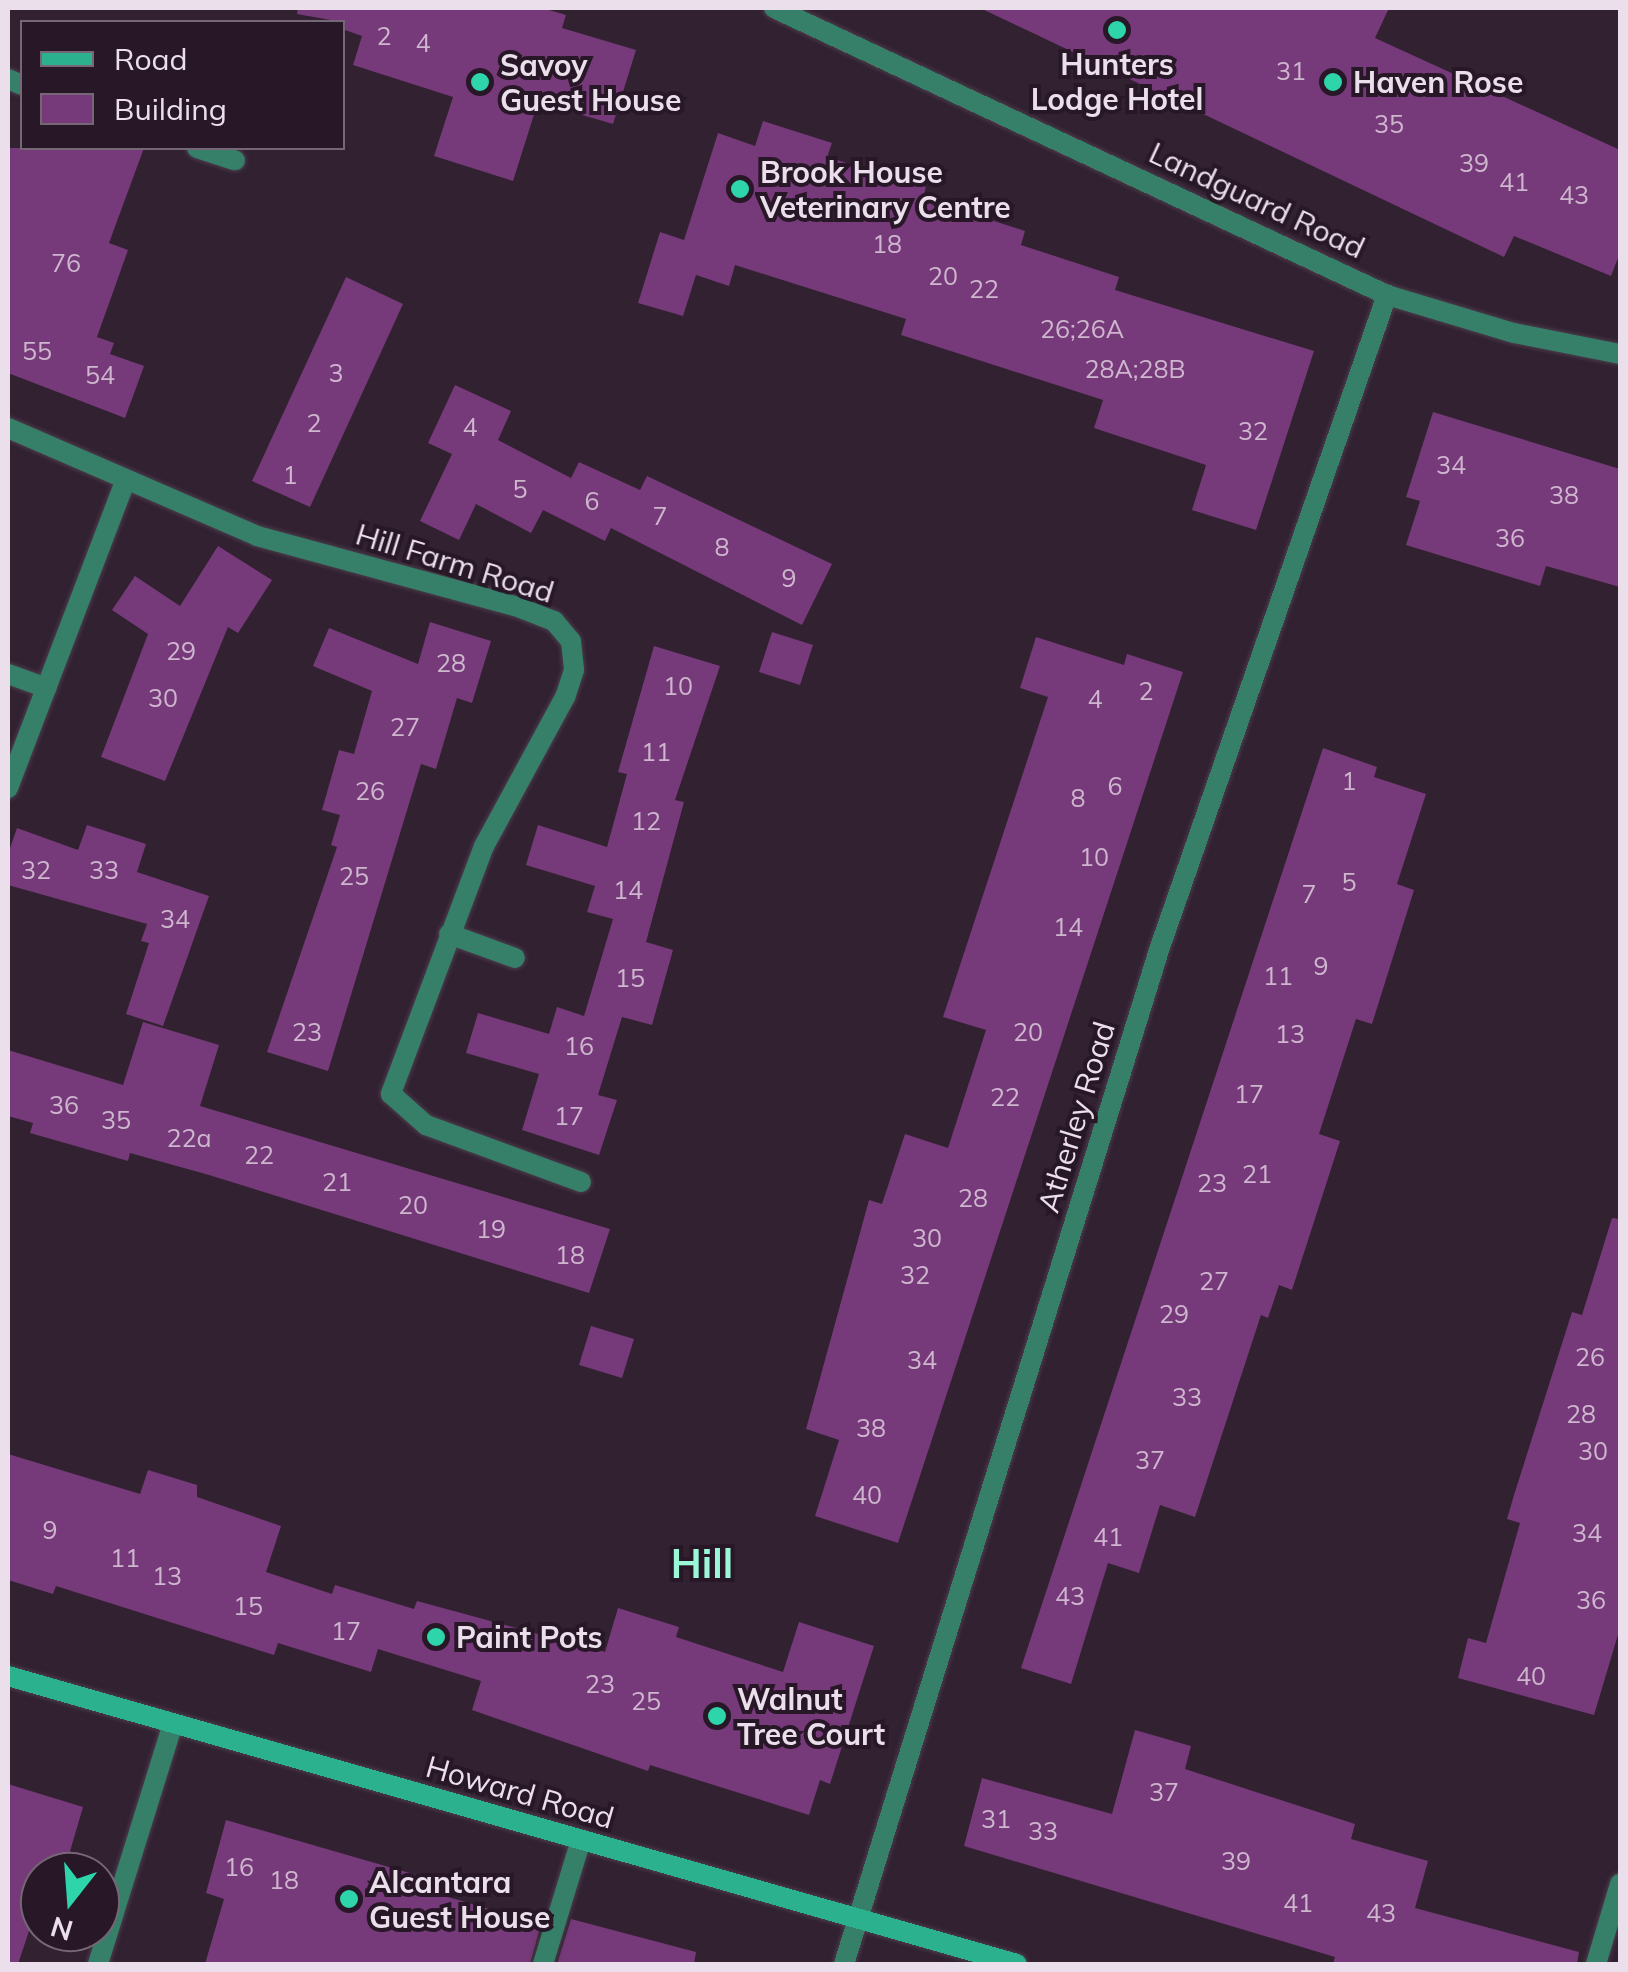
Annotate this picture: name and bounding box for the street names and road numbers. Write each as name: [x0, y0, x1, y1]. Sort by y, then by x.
street label: Landguard Road: [1144, 134, 1370, 266]
street label: Hill Farm Road: [352, 516, 558, 610]
street label: Atherley Road: [1030, 1017, 1122, 1217]
street label: Howard Road: [422, 1748, 618, 1836]

